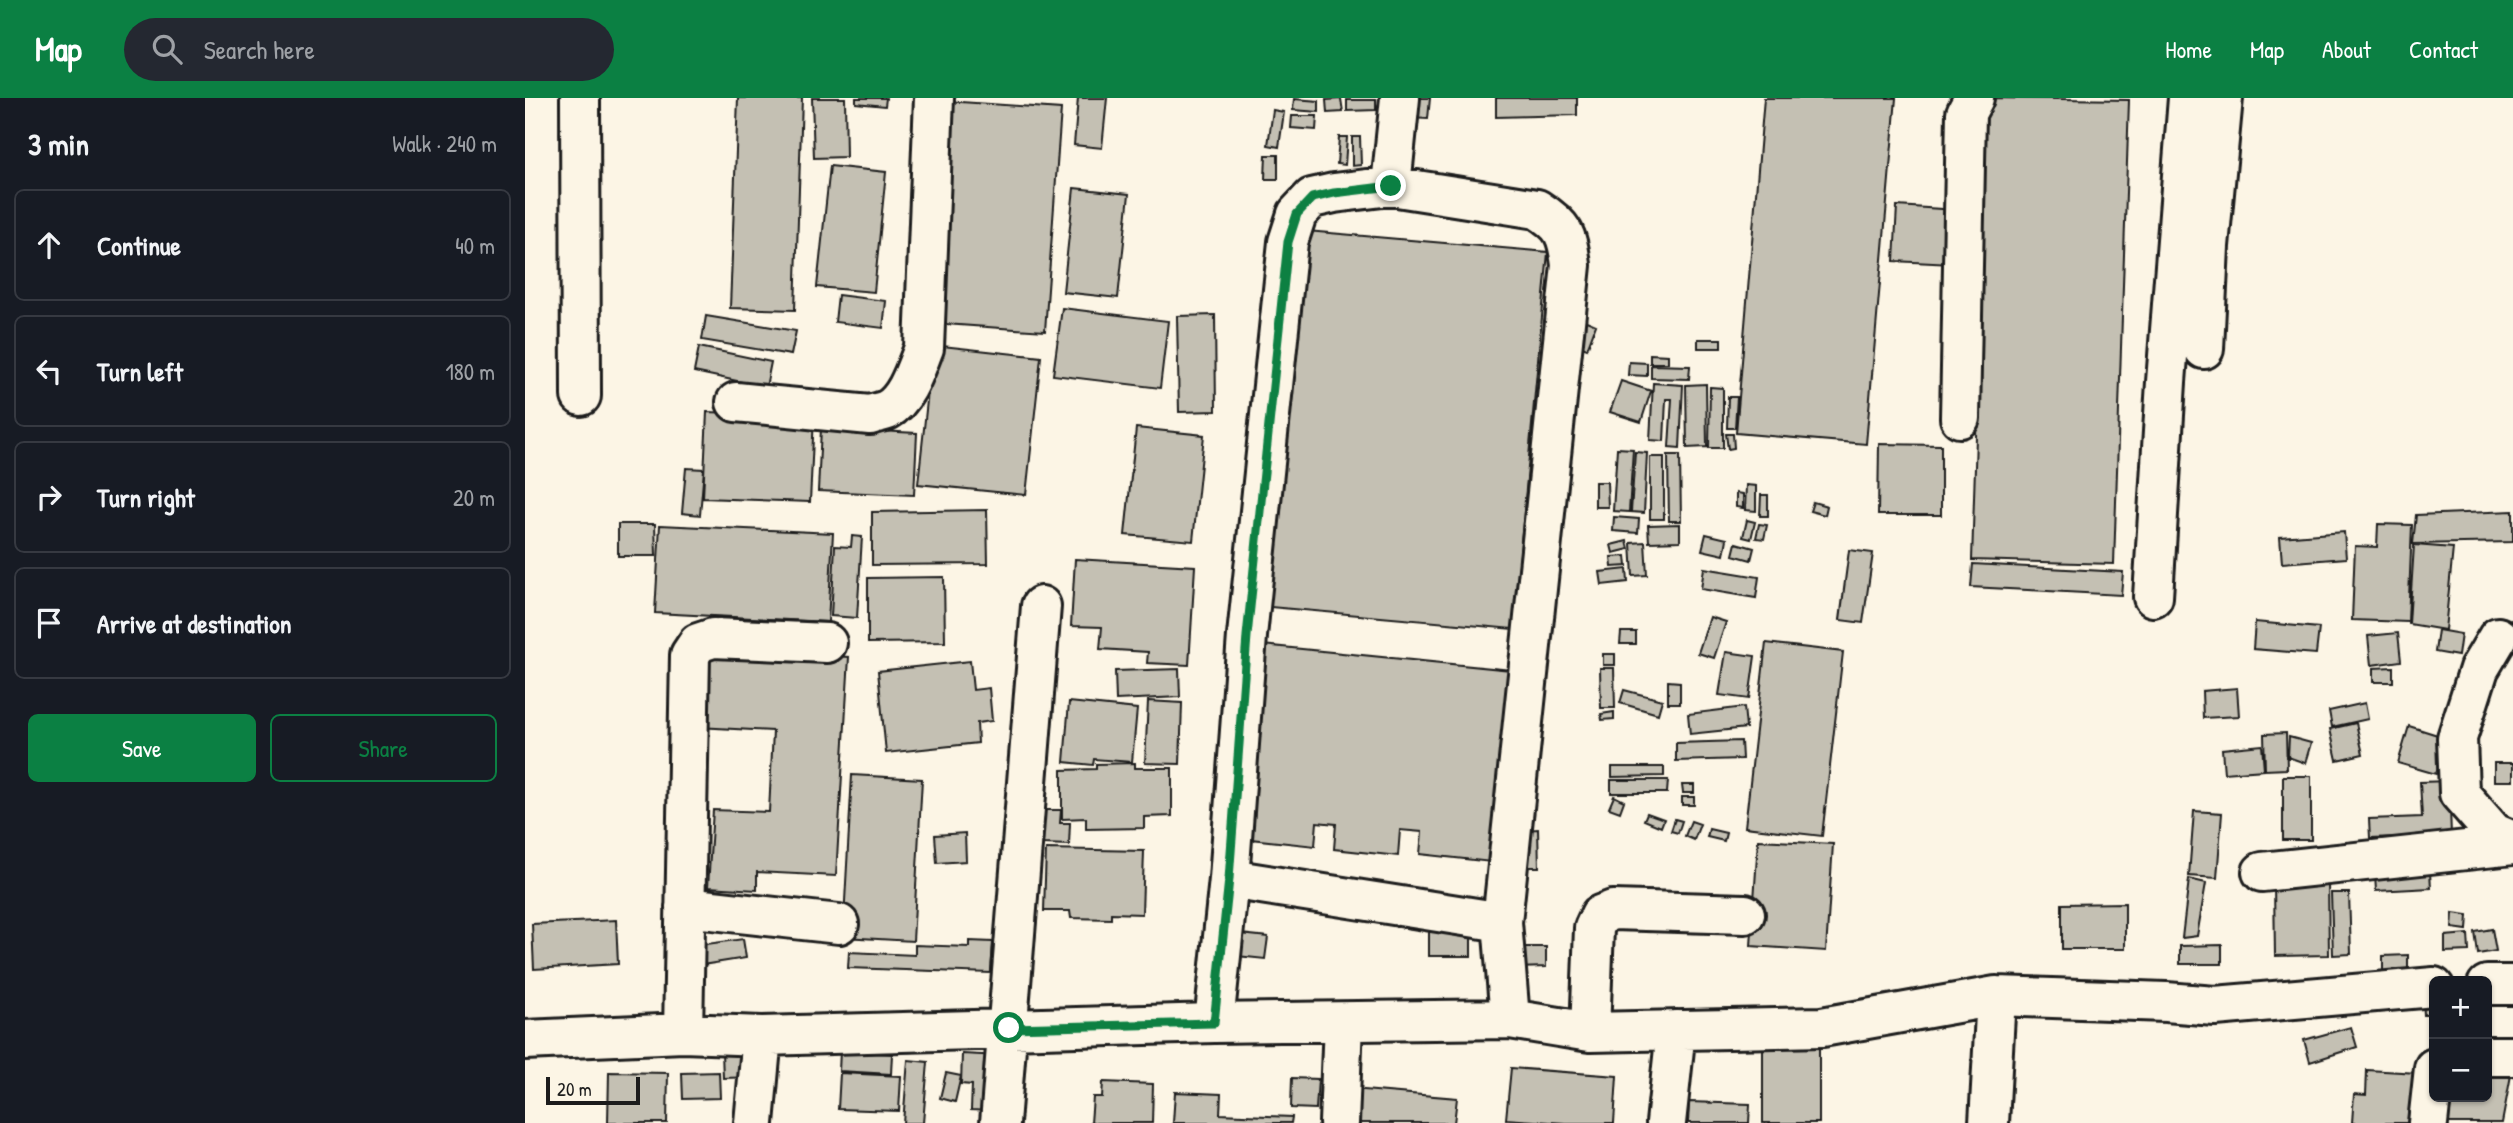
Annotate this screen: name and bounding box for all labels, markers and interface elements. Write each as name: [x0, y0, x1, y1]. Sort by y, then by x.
search box: [124, 18, 614, 81]
text: Map: [35, 27, 82, 71]
icon: search: [148, 30, 186, 68]
text: Search here: [204, 32, 315, 67]
text: Home: [2165, 33, 2212, 65]
text: Map: [2250, 33, 2284, 65]
text: About: [2322, 33, 2371, 65]
text: Contact: [2409, 33, 2478, 65]
text: 3 min: [28, 124, 89, 164]
text: Walk · 240 m: [392, 128, 497, 159]
route end: [1375, 170, 1406, 201]
icon: ahead: [30, 226, 68, 264]
text: Continue: [97, 228, 181, 263]
text: 40 m: [455, 230, 495, 261]
icon: left: [30, 352, 68, 390]
text: Turn left: [97, 354, 183, 389]
text: 180 m: [445, 356, 495, 387]
icon: right: [30, 478, 68, 516]
text: Turn right: [97, 480, 195, 515]
text: 20 m: [453, 482, 495, 513]
icon: arrive: [30, 604, 68, 642]
text: Arrive at destination: [97, 606, 292, 641]
button: Save: [28, 714, 256, 782]
button: Share: [270, 714, 497, 782]
map controls: [2429, 976, 2492, 1102]
button: +: [2429, 976, 2492, 1039]
route start: [993, 1012, 1024, 1043]
button: −: [2429, 1039, 2492, 1102]
scale bar: [546, 1074, 641, 1106]
text: 20 m: [557, 1076, 592, 1102]

